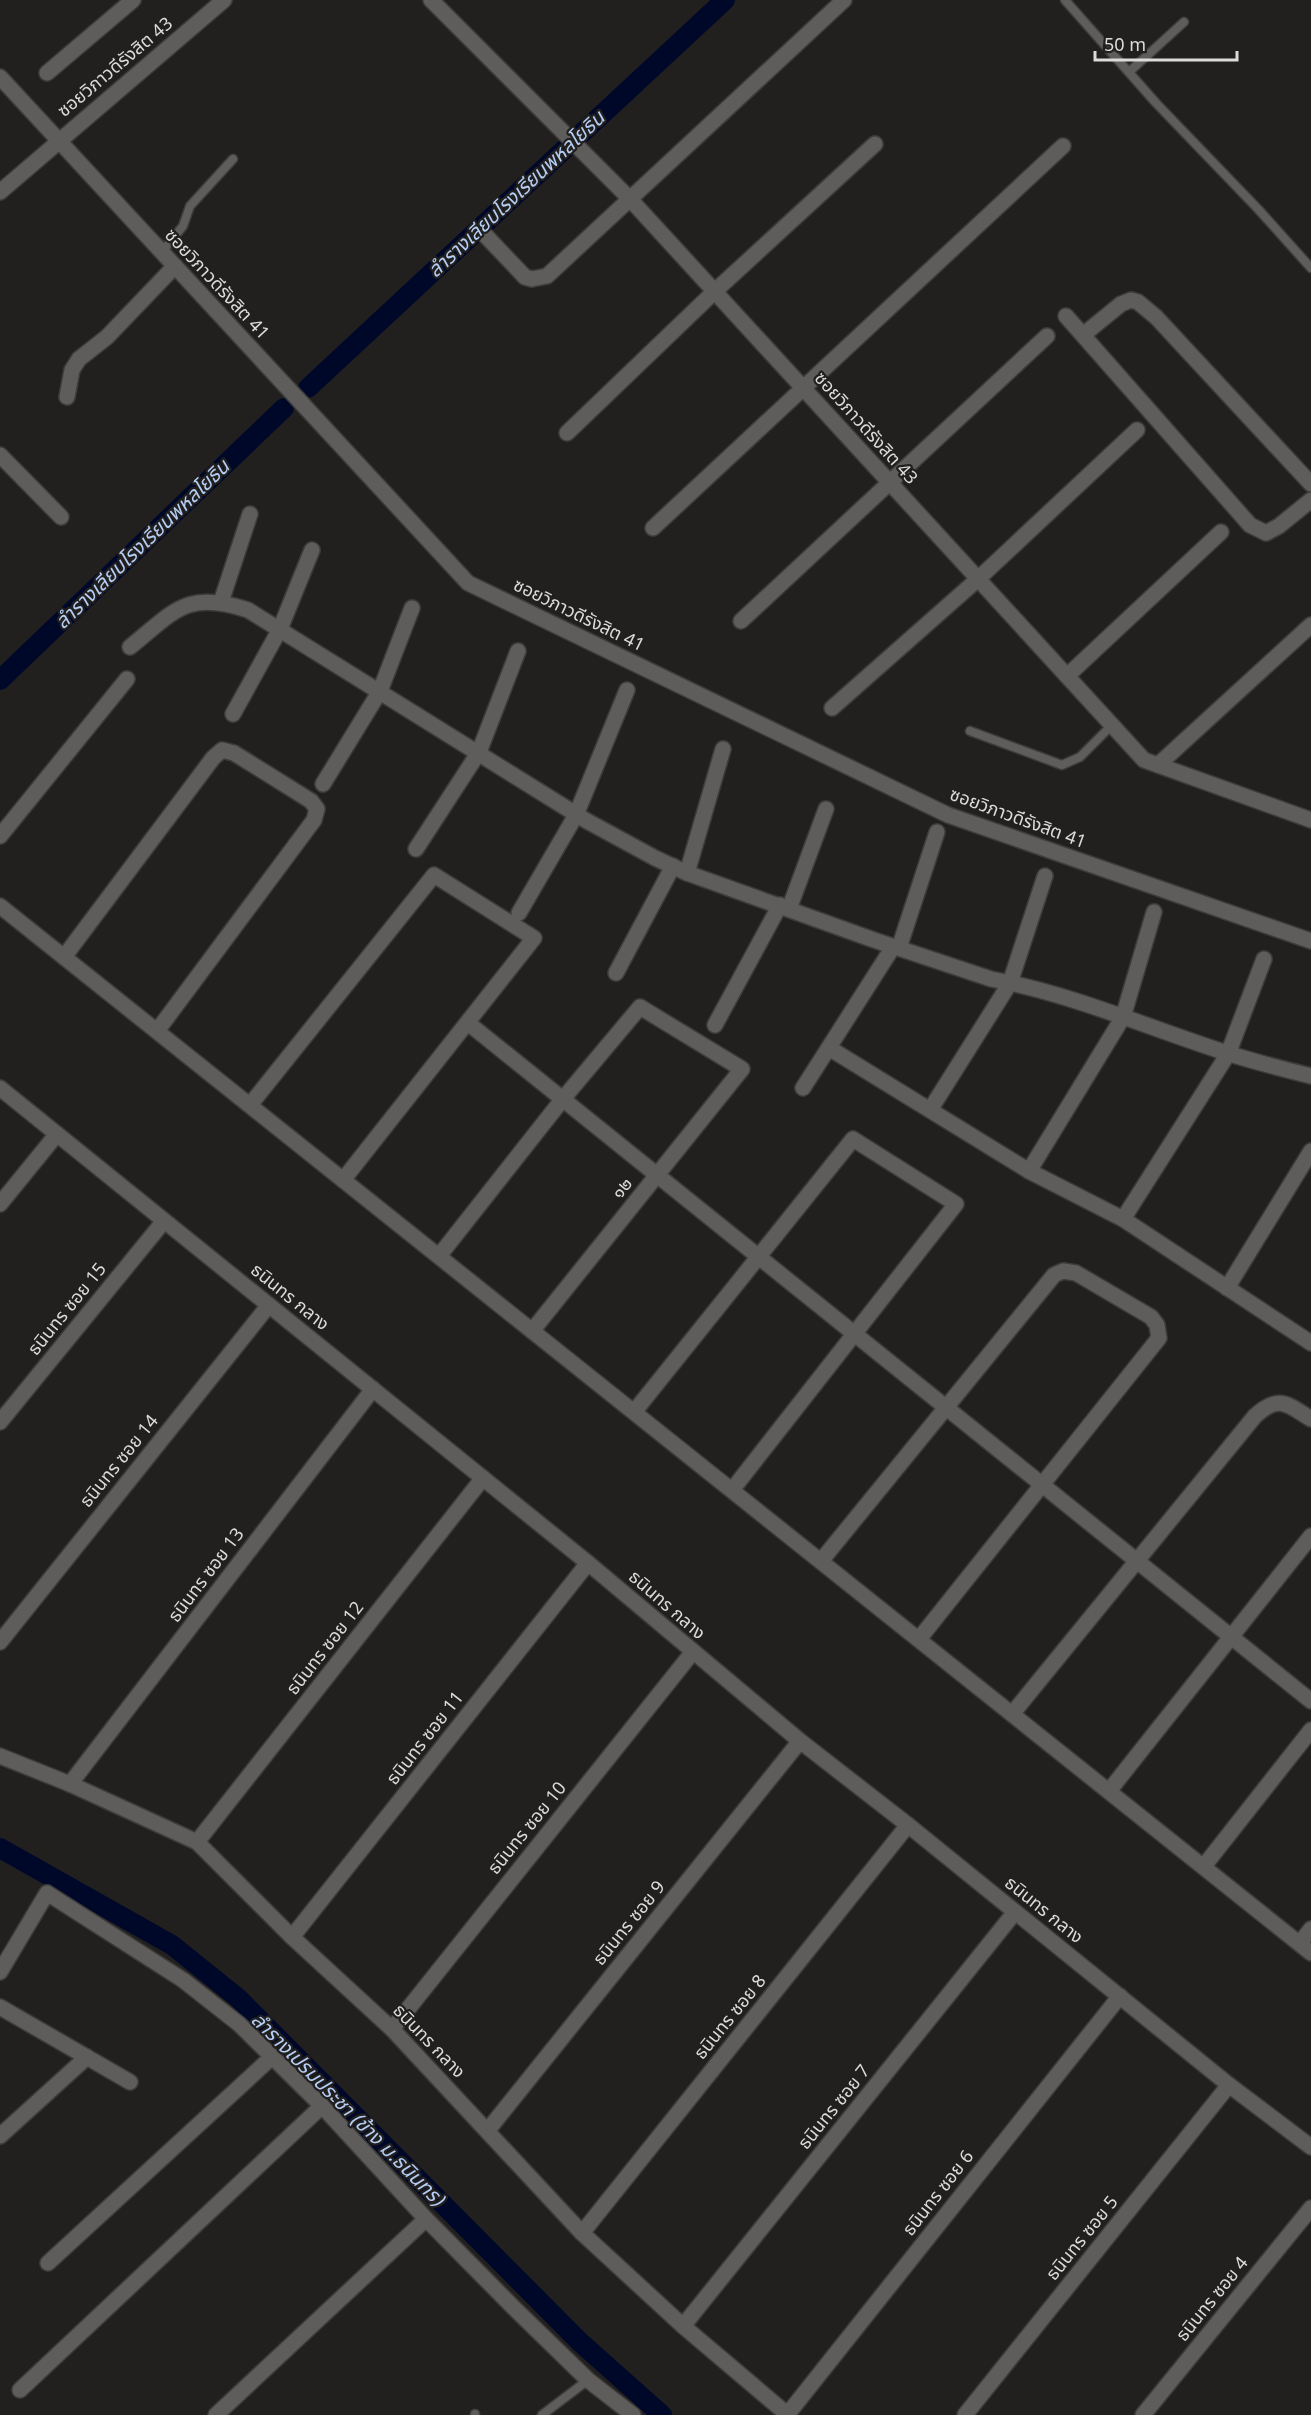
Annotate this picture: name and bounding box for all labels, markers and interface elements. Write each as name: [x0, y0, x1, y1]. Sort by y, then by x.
street label: ซอยวิภาวดีรังสิต 43: [52, 11, 179, 124]
scale bar: [1095, 24, 1238, 62]
text: 50 m: [1104, 32, 1146, 59]
water label: ลำรางเลียบโรงเรียนพหลโยธิน: [421, 103, 613, 285]
street label: ซอยวิภาวดีรังสิต 41: [158, 223, 275, 346]
street label: ซอยวิภาวดีรังสิต 43: [808, 366, 924, 491]
water label: ลำรางเลียบโรงเรียนพหลโยธิน: [48, 452, 238, 636]
street label: ซอยวิภาวดีรังสิต 41: [508, 572, 649, 659]
street label: ซอยวิภาวดีรังสิต 41: [946, 781, 1090, 856]
street label: ๑๒: [605, 1172, 639, 1205]
street label: ธนินทร ซอย 15: [21, 1257, 113, 1362]
street label: ธนินทร กลาง: [245, 1257, 335, 1338]
street label: ธนินทร ซอย 14: [73, 1409, 165, 1514]
street label: ธนินทร ซอย 13: [162, 1522, 251, 1628]
street label: ธนินทร กลาง: [622, 1564, 711, 1647]
street label: ธนินทร ซอย 12: [280, 1596, 371, 1701]
street label: ธนินทร ซอย 11: [380, 1686, 471, 1791]
street label: ธนินทร ซอย 10: [481, 1776, 573, 1881]
street label: ธนินทร กลาง: [999, 1870, 1089, 1951]
street label: ธนินทร ซอย 9: [587, 1875, 672, 1972]
street label: ธนินทร ซอย 8: [688, 1969, 773, 2066]
street label: ธนินทร กลาง: [386, 1998, 471, 2085]
water label: ลำรางเปรมประชา (ข้าง ม.ธนินทร): [244, 2006, 452, 2215]
street label: ธนินทร ซอย 7: [792, 2059, 877, 2156]
street label: ธนินทร ซอย 6: [896, 2145, 981, 2242]
street label: ธนินทร ซอย 5: [1040, 2190, 1125, 2287]
street label: ธนินทร ซอย 4: [1170, 2251, 1255, 2348]

